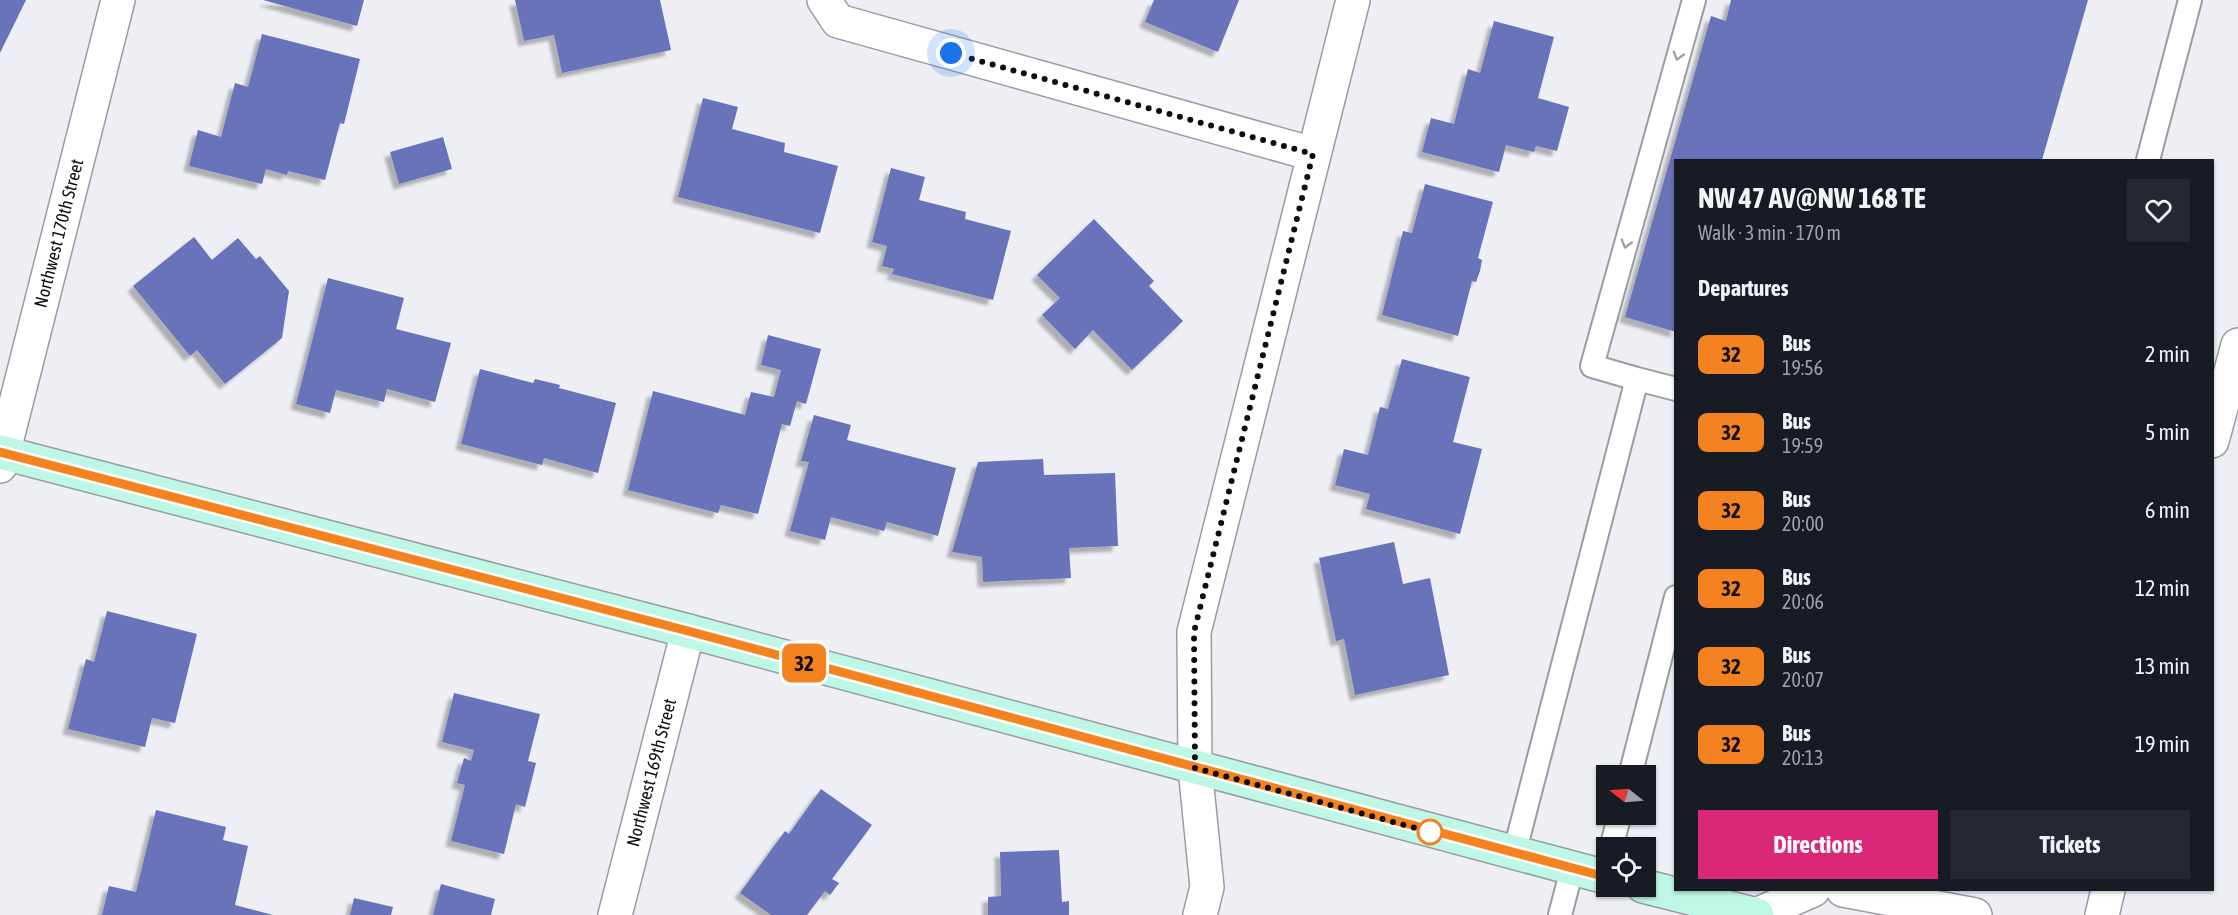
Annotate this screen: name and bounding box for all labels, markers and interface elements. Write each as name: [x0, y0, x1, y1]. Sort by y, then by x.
your location: [936, 38, 966, 68]
one-way arrow: [1673, 51, 1686, 61]
street label: Northwest 170th Street: [30, 157, 87, 310]
button: heart: [2127, 179, 2190, 242]
text: NW 47 AV@NW 168 TE: [1698, 182, 1926, 214]
text: Walk · 3 min · 170 m: [1698, 221, 1841, 244]
one-way arrow: [1621, 238, 1633, 249]
text: Departures: [1698, 275, 1788, 301]
text: Bus: [1782, 330, 1811, 356]
text: 2 min: [2145, 341, 2190, 367]
text: 32: [1721, 342, 1741, 366]
text: 19:56: [1782, 356, 1823, 379]
text: Bus: [1782, 408, 1811, 434]
text: 5 min: [2145, 419, 2190, 445]
text: 32: [1721, 420, 1741, 444]
text: 19:59: [1782, 434, 1823, 457]
text: Bus: [1782, 486, 1811, 512]
text: 6 min: [2145, 497, 2190, 523]
text: 32: [1721, 498, 1741, 522]
text: 20:00: [1782, 512, 1824, 535]
text: Bus: [1782, 564, 1811, 590]
text: 12 min: [2135, 575, 2190, 601]
text: 32: [1721, 576, 1741, 600]
text: 20:06: [1782, 590, 1824, 613]
text: Bus: [1782, 642, 1811, 668]
line badge: 32: [777, 644, 831, 682]
text: 32: [794, 651, 814, 675]
text: 13 min: [2135, 653, 2190, 679]
text: 32: [1721, 654, 1741, 678]
text: 20:07: [1782, 668, 1824, 691]
street label: Northwest 169th Street: [622, 696, 680, 849]
text: Bus: [1782, 720, 1811, 746]
text: 19 min: [2135, 731, 2190, 757]
text: 32: [1721, 732, 1741, 756]
text: 20:13: [1782, 746, 1824, 769]
north arrow: [1596, 765, 1656, 825]
map controls: [1596, 765, 1656, 897]
button: Directions: [1698, 810, 1938, 879]
button: Tickets: [1950, 810, 2190, 879]
unlabelled marker: [1417, 819, 1443, 845]
button: locate: [1596, 837, 1656, 897]

